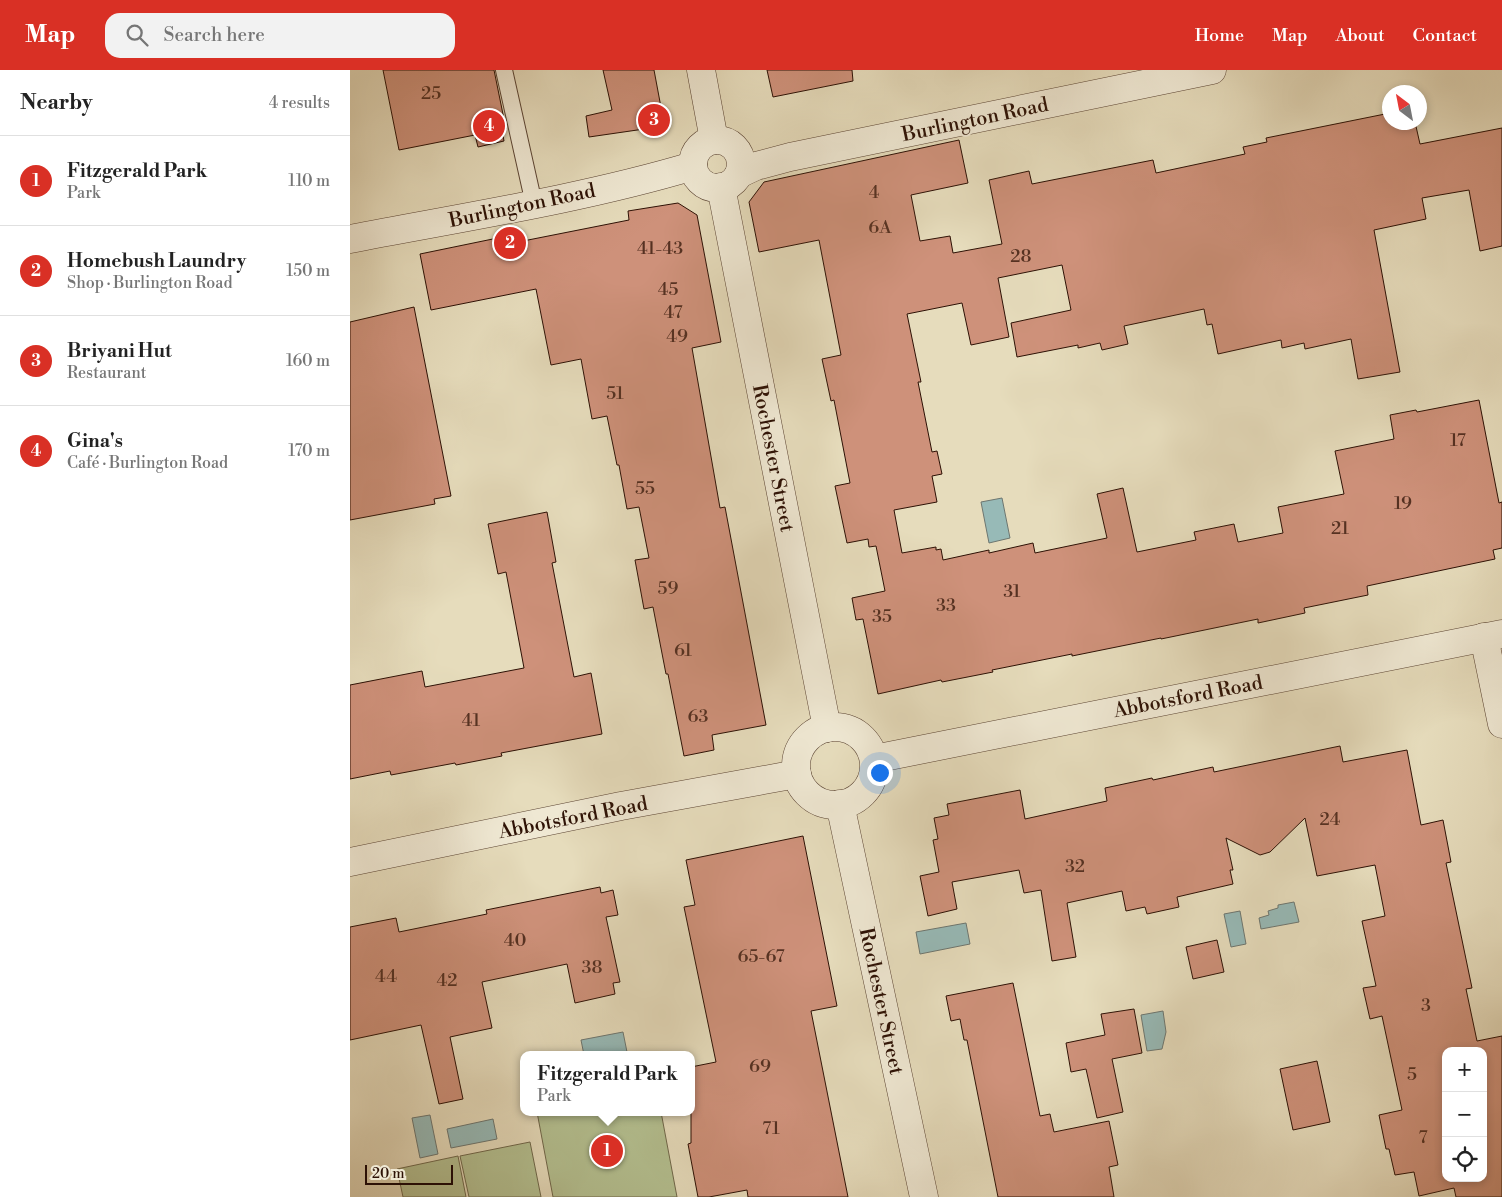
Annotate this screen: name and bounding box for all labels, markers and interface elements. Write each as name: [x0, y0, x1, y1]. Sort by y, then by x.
search box: [105, 13, 455, 58]
text: Map: [25, 20, 75, 50]
icon: search: [123, 21, 151, 49]
text: Search here: [163, 23, 265, 47]
text: Home: [1195, 24, 1244, 47]
text: Map: [1272, 24, 1308, 47]
text: About: [1336, 24, 1385, 47]
text: Contact: [1413, 24, 1477, 47]
house number: 25: [421, 82, 441, 105]
north arrow: [1382, 85, 1427, 130]
text: Nearby: [20, 90, 93, 116]
text: 4 results: [269, 93, 330, 113]
street label: Burlington Road: [899, 93, 1051, 148]
pin: 3: [638, 101, 670, 139]
pin: 4: [473, 107, 505, 145]
text: Fitzgerald Park: [67, 159, 207, 183]
text: 1: [32, 171, 40, 191]
text: 110 m: [288, 171, 330, 191]
street label: Burlington Road: [446, 179, 598, 234]
house number: 4: [869, 181, 880, 204]
text: Park: [67, 183, 100, 203]
house number: 6A: [868, 216, 892, 239]
pin: 2: [494, 224, 526, 262]
house number: 41-43: [637, 237, 683, 260]
house number: 28: [1010, 245, 1032, 268]
text: Homebush Laundry: [67, 249, 246, 273]
text: 2: [31, 261, 41, 281]
text: 150 m: [286, 261, 330, 281]
text: Shop · Burlington Road: [67, 273, 232, 293]
house number: 45: [658, 278, 678, 301]
house number: 47: [663, 301, 683, 324]
house number: 49: [666, 325, 688, 348]
text: Briyani Hut: [67, 339, 172, 363]
text: 3: [31, 351, 41, 371]
text: 160 m: [286, 351, 330, 371]
text: Restaurant: [67, 363, 146, 383]
house number: 51: [606, 382, 624, 405]
street label: Rochester Street: [746, 382, 799, 534]
text: Gina's: [67, 429, 123, 453]
house number: 17: [1450, 429, 1466, 452]
text: 4: [31, 441, 41, 461]
text: 170 m: [288, 441, 330, 461]
text: Café · Burlington Road: [67, 453, 228, 473]
house number: 55: [635, 477, 655, 500]
house number: 19: [1394, 492, 1412, 515]
house number: 21: [1331, 517, 1349, 540]
house number: 59: [658, 577, 679, 600]
house number: 31: [1003, 580, 1021, 603]
house number: 33: [936, 594, 956, 617]
house number: 35: [872, 605, 892, 628]
house number: 61: [674, 639, 692, 662]
street label: Abbotsford Road: [1111, 671, 1266, 724]
house number: 63: [688, 705, 708, 728]
house number: 41: [462, 709, 480, 732]
your location: [867, 760, 893, 786]
street label: Abbotsford Road: [496, 792, 651, 845]
house number: 24: [1319, 808, 1341, 831]
house number: 32: [1065, 855, 1085, 878]
street label: Rochester Street: [853, 925, 908, 1077]
house number: 40: [504, 929, 526, 952]
house number: 65-67: [738, 945, 784, 968]
house number: 38: [582, 956, 602, 979]
house number: 44: [375, 965, 397, 988]
house number: 42: [437, 969, 457, 992]
house number: 3: [1421, 994, 1431, 1017]
map controls: [1442, 1047, 1487, 1182]
button: +: [1442, 1047, 1487, 1092]
popup: [520, 1051, 695, 1116]
house number: 69: [749, 1055, 771, 1078]
text: Fitzgerald Park: [537, 1062, 678, 1086]
house number: 5: [1407, 1063, 1417, 1086]
text: Park: [537, 1086, 571, 1106]
button: −: [1442, 1092, 1487, 1137]
house number: 71: [762, 1117, 780, 1140]
house number: 7: [1418, 1126, 1428, 1149]
pin: 1: [591, 1132, 623, 1170]
button: locate: [1442, 1137, 1487, 1182]
scale bar: [365, 1162, 452, 1185]
text: 20 m: [372, 1165, 404, 1183]

